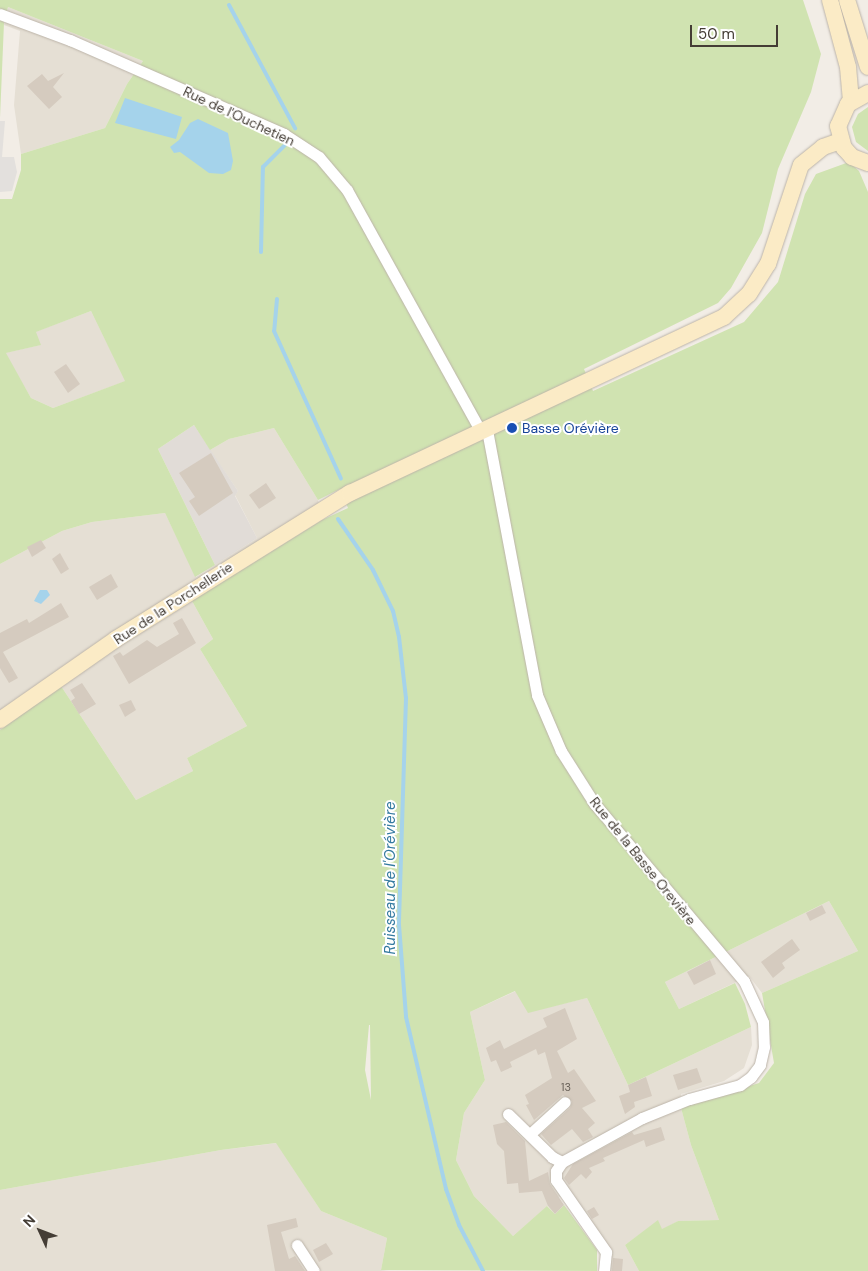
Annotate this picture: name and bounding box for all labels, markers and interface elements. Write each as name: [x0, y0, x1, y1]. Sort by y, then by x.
scale bar: [693, 15, 780, 47]
text: 50 m: [698, 24, 735, 44]
street label: Rue de l'Ouchetien: [180, 83, 298, 149]
place label: Basse Orévière: [522, 420, 619, 436]
marker: Basse Orévière: [506, 422, 518, 434]
street label: Rue de la Porchellerie: [110, 558, 236, 648]
street label: Rue de la Basse Orevière: [586, 794, 700, 928]
water label: Ruisseau de l'Orévière: [382, 801, 400, 955]
house number: 13: [561, 1080, 571, 1094]
north arrow: [15, 1206, 65, 1256]
text: N: [19, 1211, 39, 1231]

